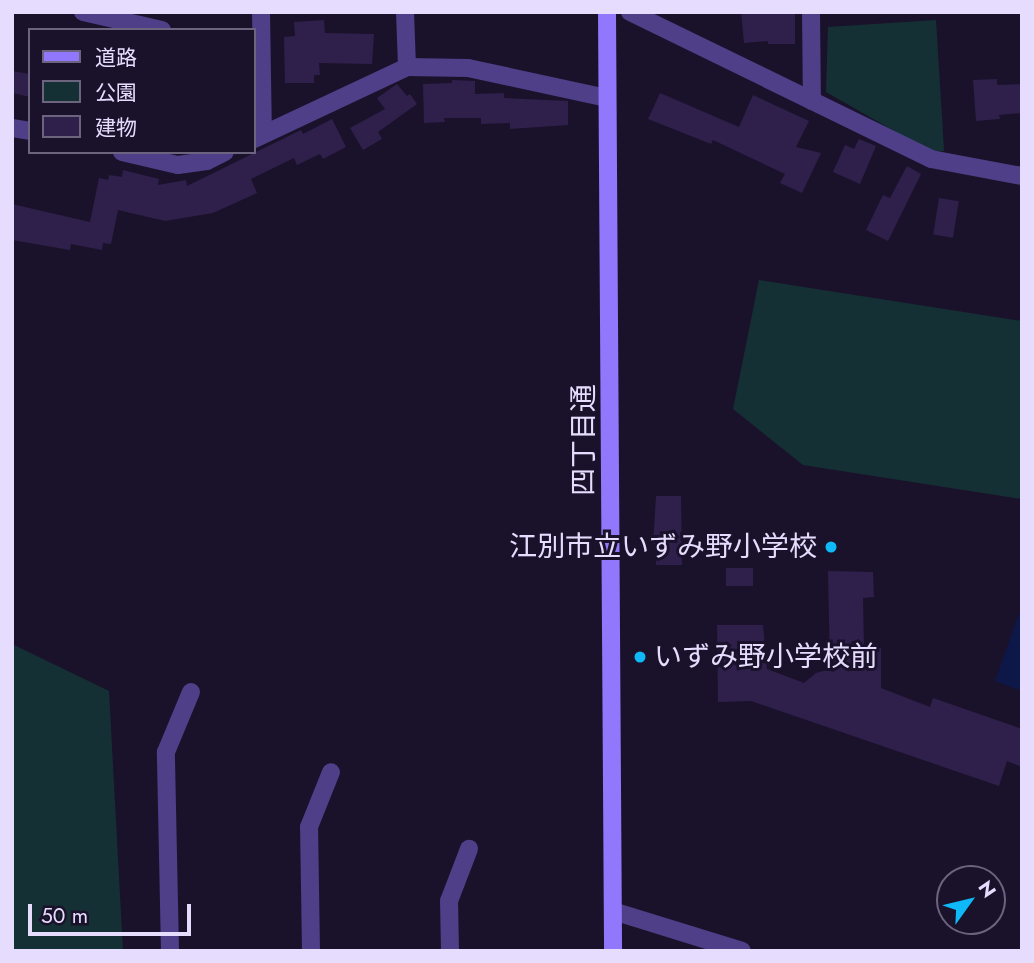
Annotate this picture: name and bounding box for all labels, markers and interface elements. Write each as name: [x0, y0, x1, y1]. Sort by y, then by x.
legend: [28, 28, 256, 154]
text: 道路: [95, 43, 137, 73]
text: 公園: [95, 78, 137, 108]
text: 建物: [95, 113, 137, 143]
street label: 四丁目通: [567, 384, 601, 496]
place label: 江別市立いずみ野小学校: [509, 530, 817, 564]
marker: 江別市立いずみ野小学校: [823, 539, 839, 555]
place label: いずみ野小学校前: [654, 640, 878, 674]
marker: いずみ野小学校前: [632, 649, 648, 665]
north arrow: [936, 865, 1006, 935]
text: N: [972, 875, 1003, 903]
scale bar: [32, 890, 194, 934]
text: 50 m: [41, 901, 88, 931]

